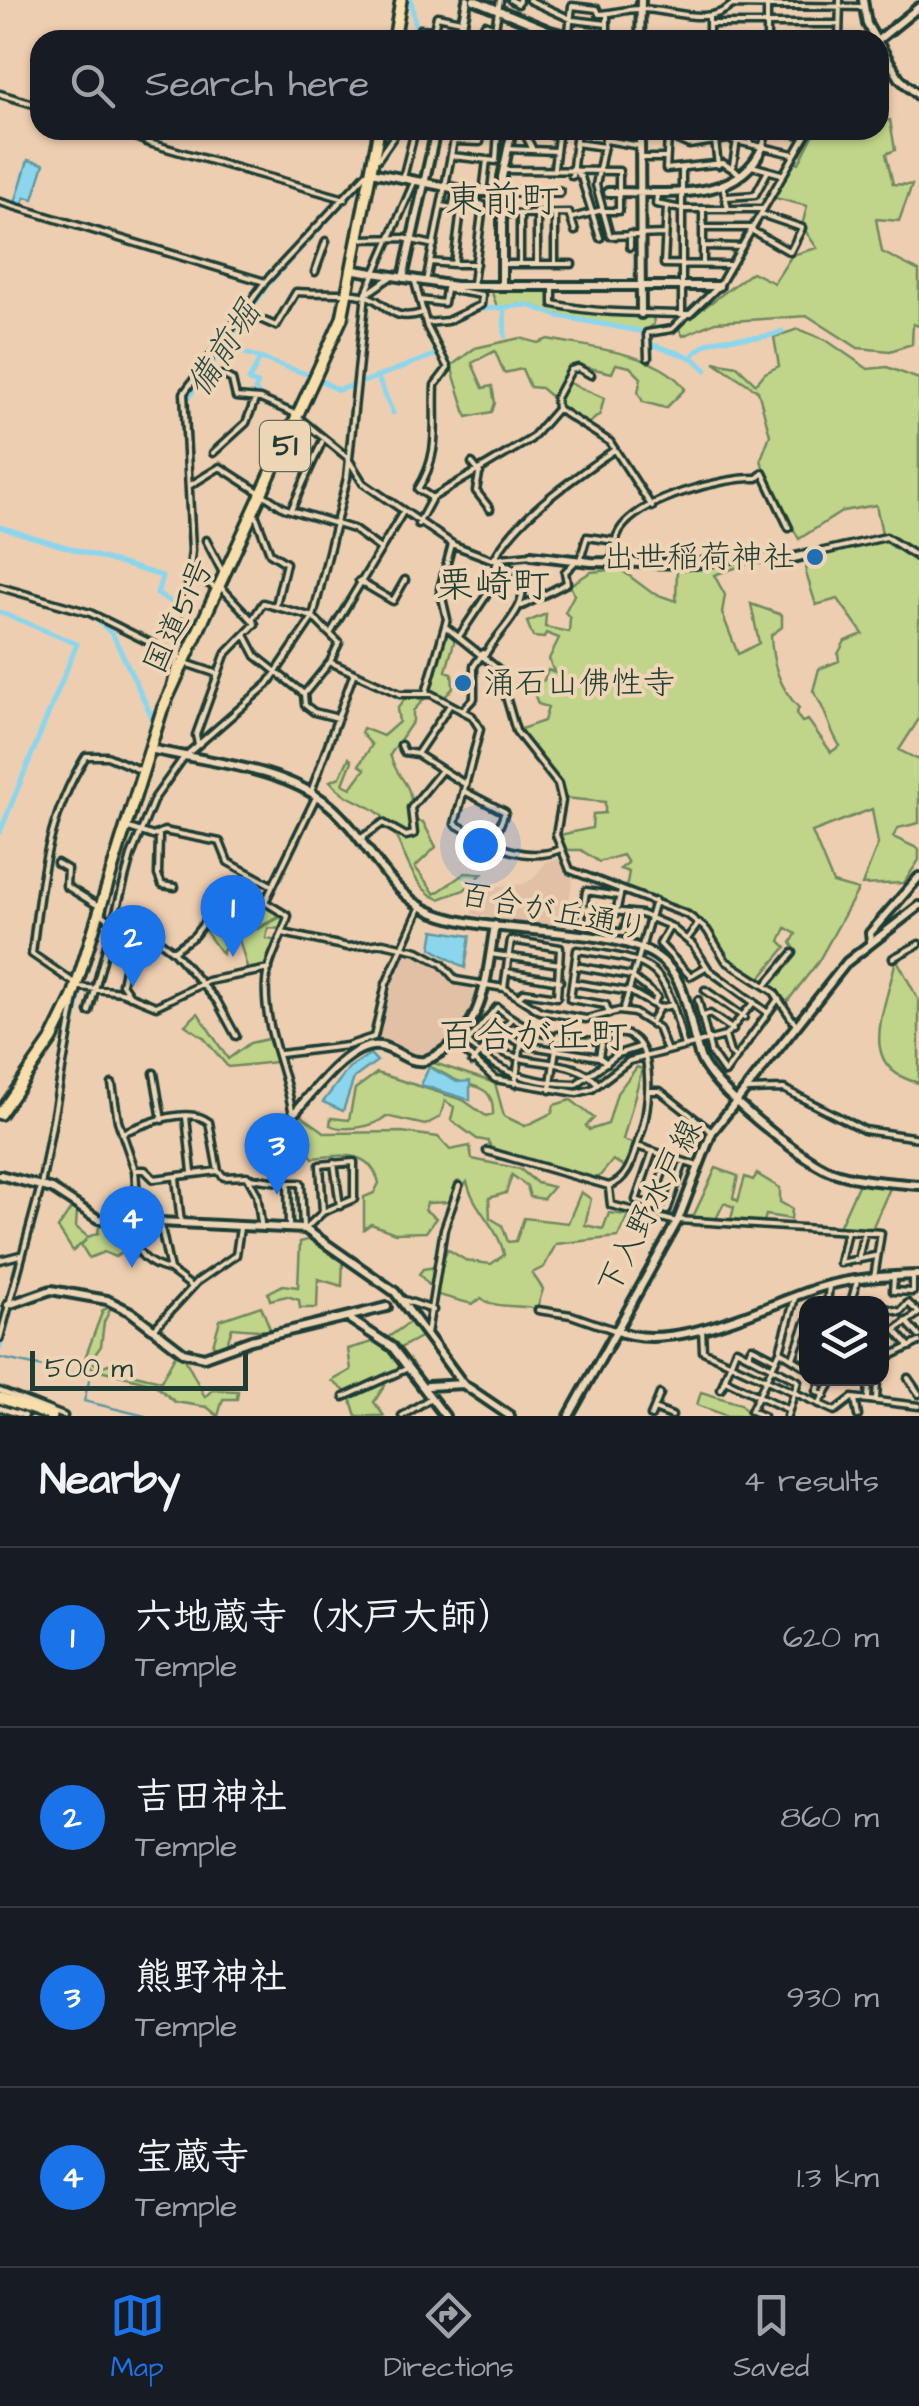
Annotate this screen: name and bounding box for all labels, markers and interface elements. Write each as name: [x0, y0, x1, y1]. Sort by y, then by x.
search box: [30, 30, 889, 140]
icon: search: [65, 58, 120, 113]
text: Search here: [145, 59, 369, 111]
district label: 東前町: [445, 175, 559, 227]
water label: 備前堀: [175, 290, 274, 406]
road number: 51: [260, 421, 310, 471]
place label: 出世稲荷神社: [603, 535, 795, 580]
marker: 出世稲荷神社: [804, 546, 826, 568]
street label: 国道51号: [133, 551, 225, 681]
district label: 栗崎町: [436, 560, 550, 612]
place label: 涌石山佛性寺: [483, 661, 675, 706]
marker: 涌石山佛性寺: [452, 672, 474, 694]
your location: [455, 820, 506, 871]
street label: 百合が丘通り: [455, 872, 653, 952]
pin: 1: [200, 874, 266, 957]
pin: 2: [100, 904, 166, 987]
district label: 百合が丘町: [438, 1011, 628, 1063]
street label: 下入野水戸線: [586, 1111, 714, 1303]
pin: 3: [244, 1112, 310, 1195]
pin: 4: [100, 1186, 164, 1268]
map controls: [799, 1296, 889, 1386]
button: layers: [799, 1296, 889, 1386]
scale bar: [30, 1346, 248, 1390]
text: 500 m: [45, 1349, 133, 1388]
text: Nearby: [40, 1452, 180, 1510]
text: 4 results: [743, 1459, 879, 1504]
text: 六地蔵寺（水戸大師）: [135, 1592, 515, 1644]
text: 1: [70, 1615, 75, 1660]
text: 620 m: [783, 1615, 879, 1660]
text: Temple: [135, 1644, 237, 1689]
text: 吉田神社: [135, 1772, 287, 1824]
text: 2: [63, 1795, 82, 1840]
text: 860 m: [780, 1795, 879, 1840]
text: Temple: [135, 1824, 237, 1869]
text: 熊野神社: [135, 1952, 287, 2004]
text: 3: [64, 1975, 81, 2020]
text: 930 m: [787, 1975, 879, 2020]
text: Temple: [135, 2004, 237, 2049]
text: 宝蔵寺: [135, 2132, 249, 2184]
text: 4: [62, 2155, 83, 2200]
text: 1.3 km: [797, 2155, 879, 2200]
text: Temple: [135, 2184, 237, 2229]
tab: Map: [110, 2288, 165, 2387]
tab: Directions: [384, 2288, 514, 2387]
tab: Saved: [733, 2288, 809, 2387]

